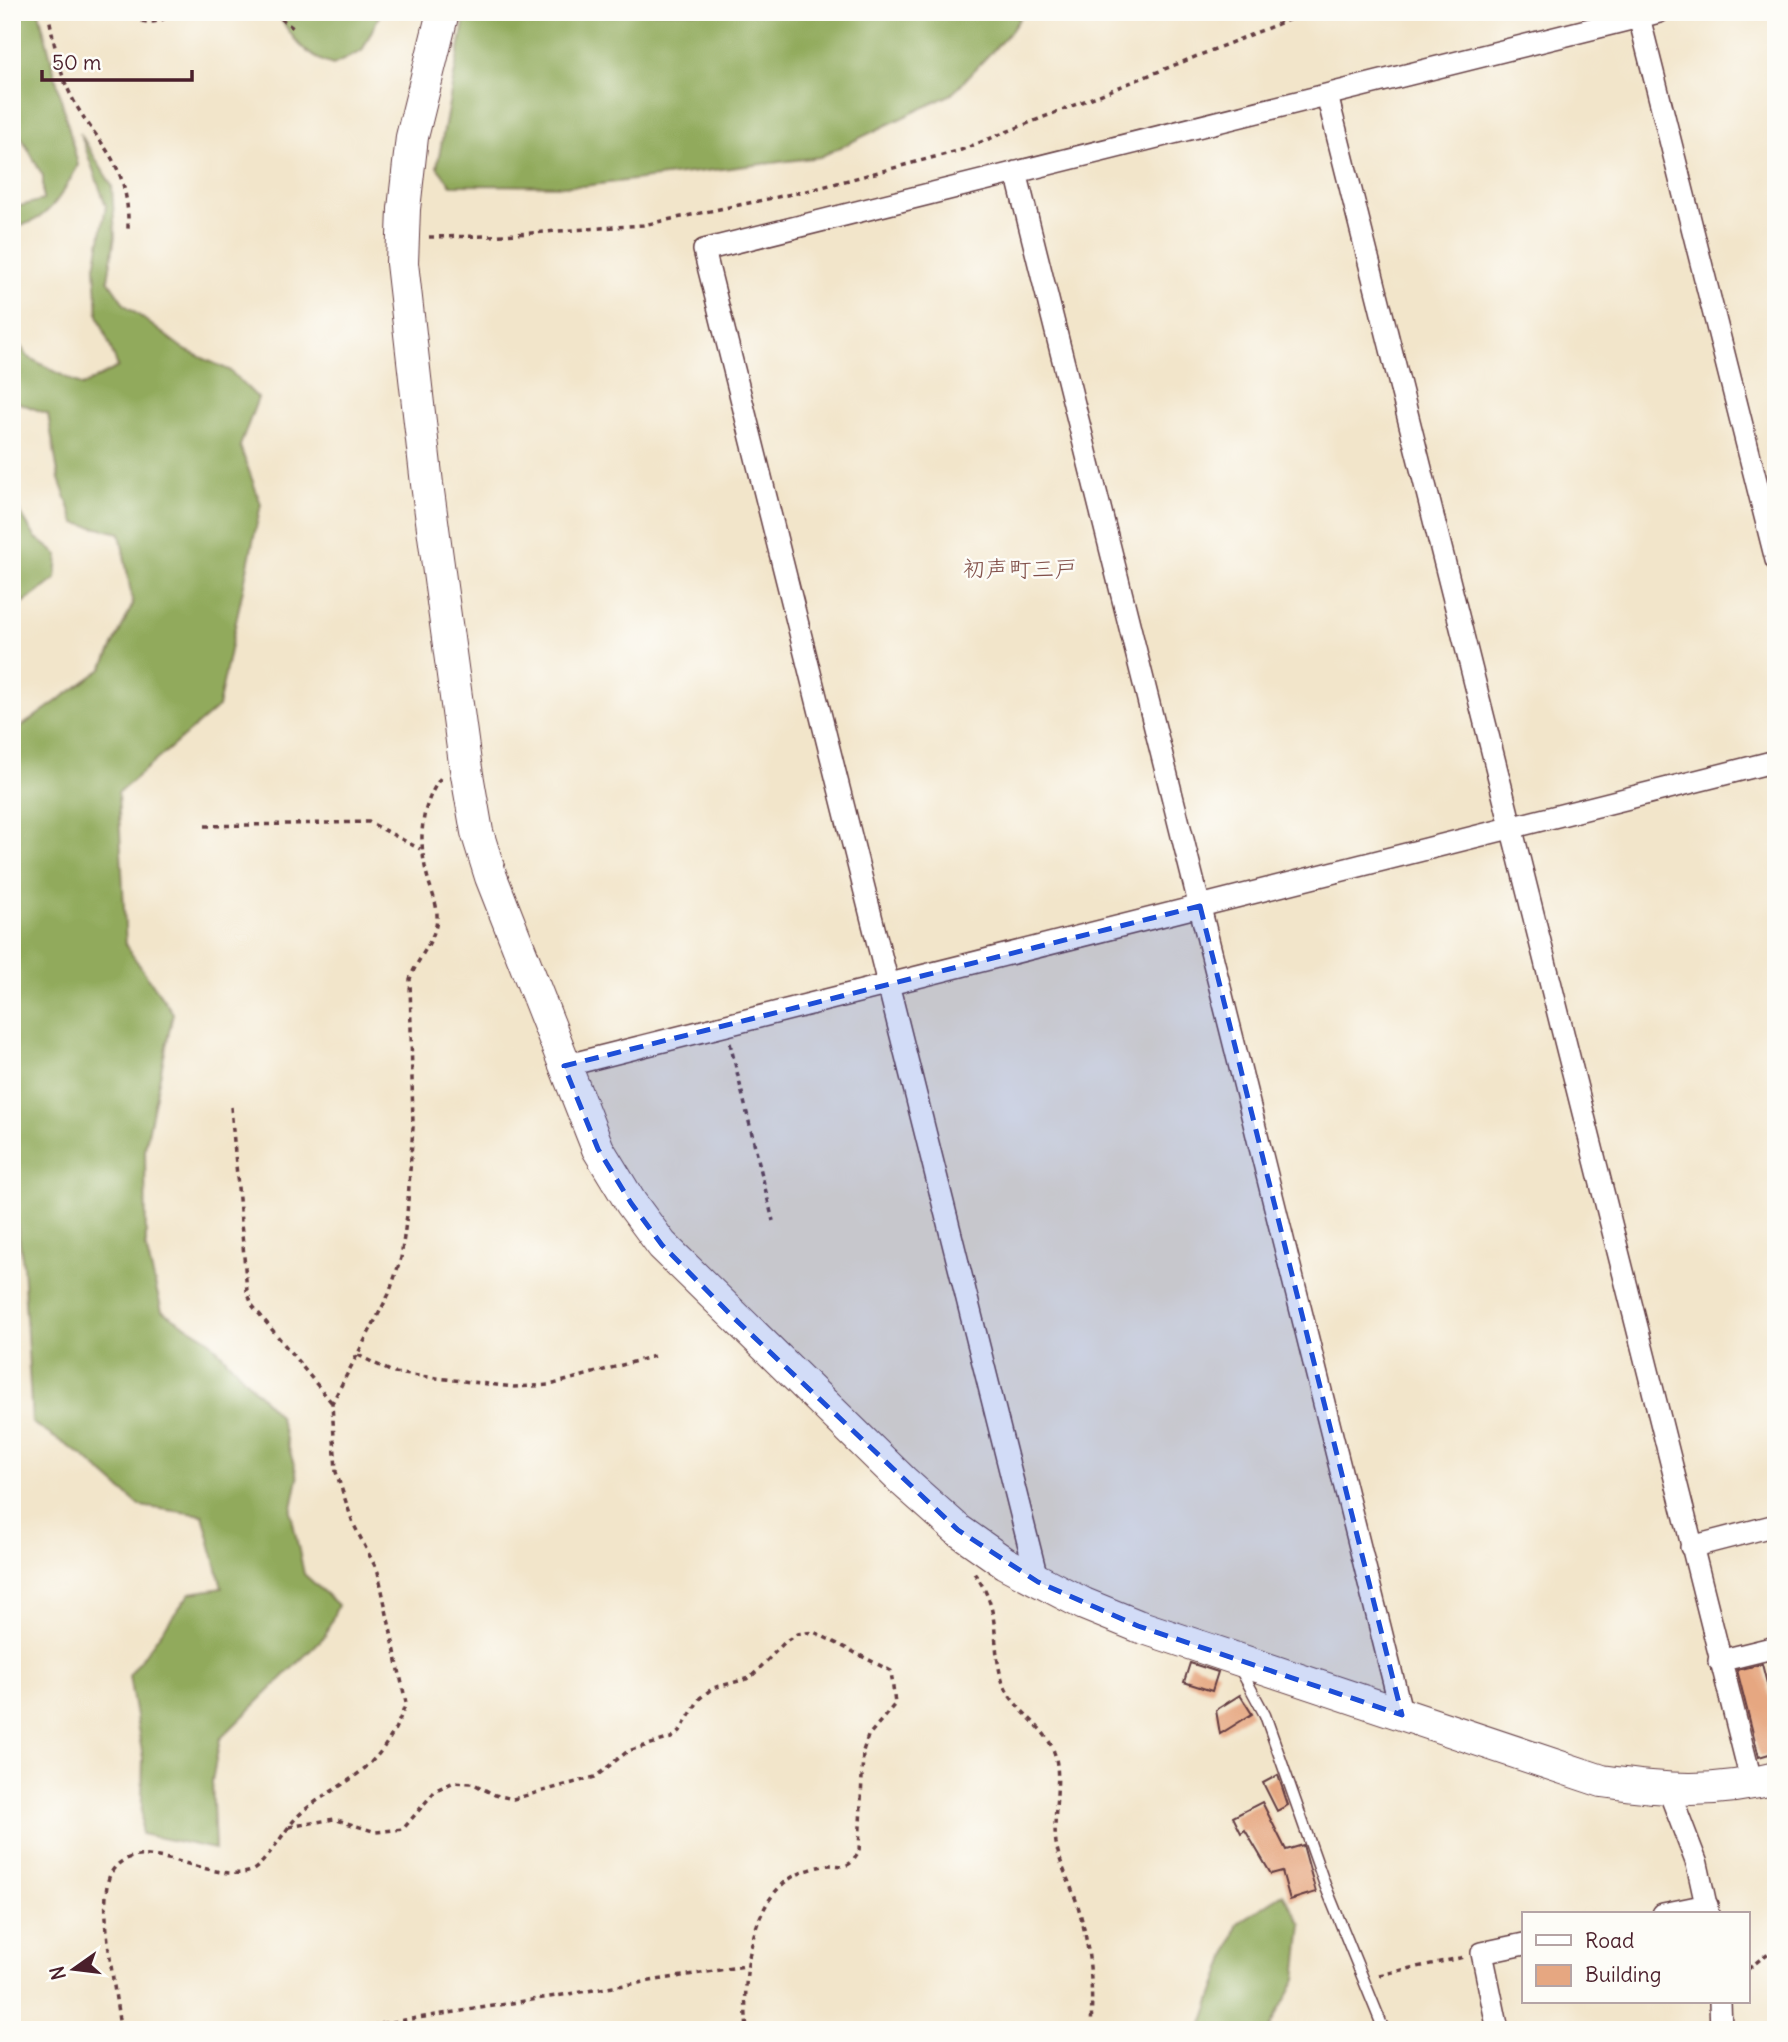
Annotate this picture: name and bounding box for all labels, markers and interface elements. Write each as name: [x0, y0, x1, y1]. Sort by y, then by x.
scale bar: [42, 38, 192, 82]
text: 50 m: [52, 49, 101, 76]
district label: 初声町三戸: [963, 554, 1078, 583]
legend: [1522, 1912, 1750, 2004]
text: Road: [1585, 1927, 1634, 1954]
north arrow: [38, 1934, 108, 2004]
text: Building: [1585, 1961, 1661, 1988]
text: N: [44, 1964, 71, 1982]

